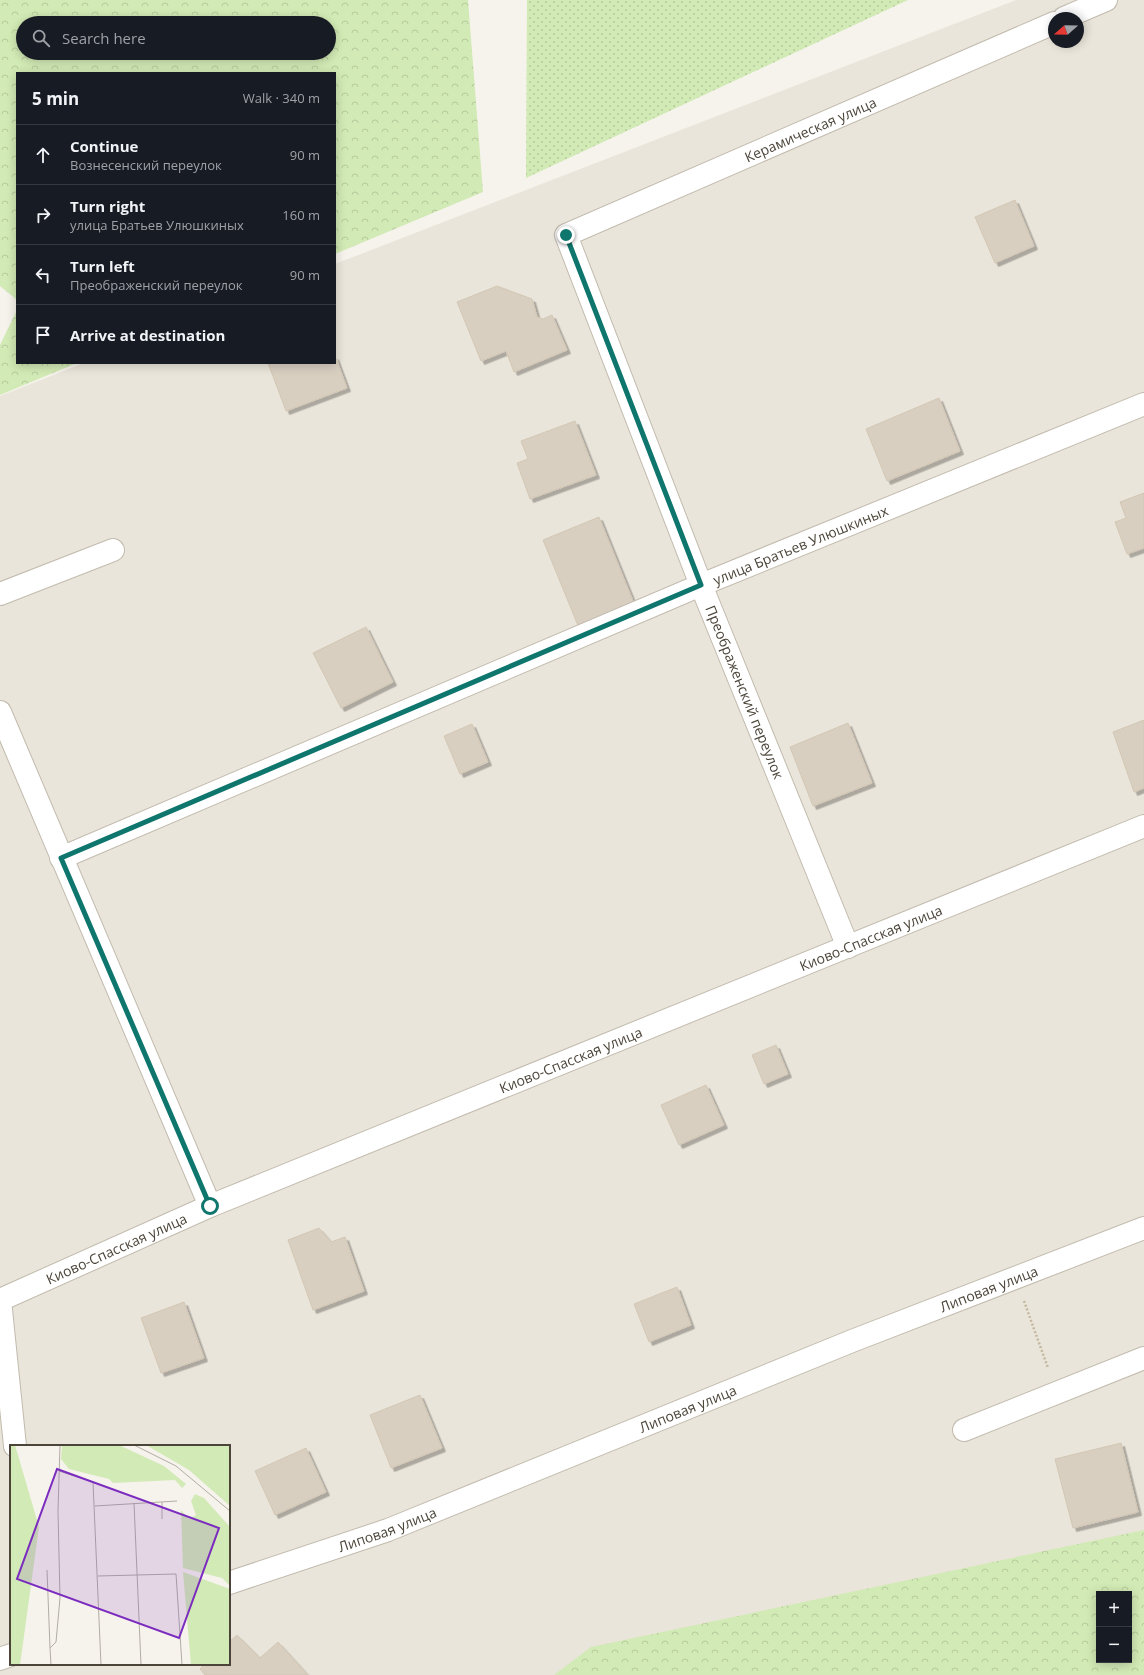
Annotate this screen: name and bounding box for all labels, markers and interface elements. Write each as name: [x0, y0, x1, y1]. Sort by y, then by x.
north arrow: [1048, 12, 1084, 48]
search box: [16, 16, 336, 60]
icon: search: [30, 27, 52, 49]
text: Search here: [62, 28, 146, 48]
text: 5 min: [32, 87, 79, 110]
text: Walk · 340 m: [243, 89, 320, 107]
street label: Керамическая улица: [741, 92, 879, 166]
text: Continue: [70, 136, 138, 156]
icon: ahead: [32, 144, 54, 166]
text: 90 m: [290, 146, 320, 164]
text: Вознесенский переулок: [70, 156, 222, 174]
text: Turn right: [70, 196, 145, 216]
icon: right: [32, 204, 54, 226]
text: 160 m: [282, 206, 320, 224]
text: улица Братьев Улюшкиных: [70, 216, 244, 234]
route end: [557, 226, 575, 244]
text: Turn left: [70, 256, 135, 276]
icon: left: [32, 264, 54, 286]
text: 90 m: [290, 266, 320, 284]
text: Преображенский переулок: [70, 276, 242, 294]
icon: arrive: [32, 324, 54, 346]
text: Arrive at destination: [70, 325, 225, 345]
street label: улица Братьев Улюшкиных: [710, 500, 891, 589]
street label: Преображенский переулок: [701, 602, 789, 782]
street label: Киово-Спасская улица: [796, 900, 945, 975]
street label: Киово-Спасская улица: [496, 1022, 645, 1097]
route start: [201, 1197, 219, 1215]
street label: Киово-Спасская улица: [43, 1208, 190, 1288]
street label: Липовая улица: [937, 1261, 1040, 1316]
street label: Липовая улица: [636, 1380, 739, 1436]
inset map: [10, 1445, 230, 1665]
street label: Липовая улица: [335, 1502, 439, 1556]
map controls: [1096, 1591, 1132, 1663]
button: +: [1096, 1591, 1132, 1627]
button: −: [1096, 1627, 1132, 1663]

